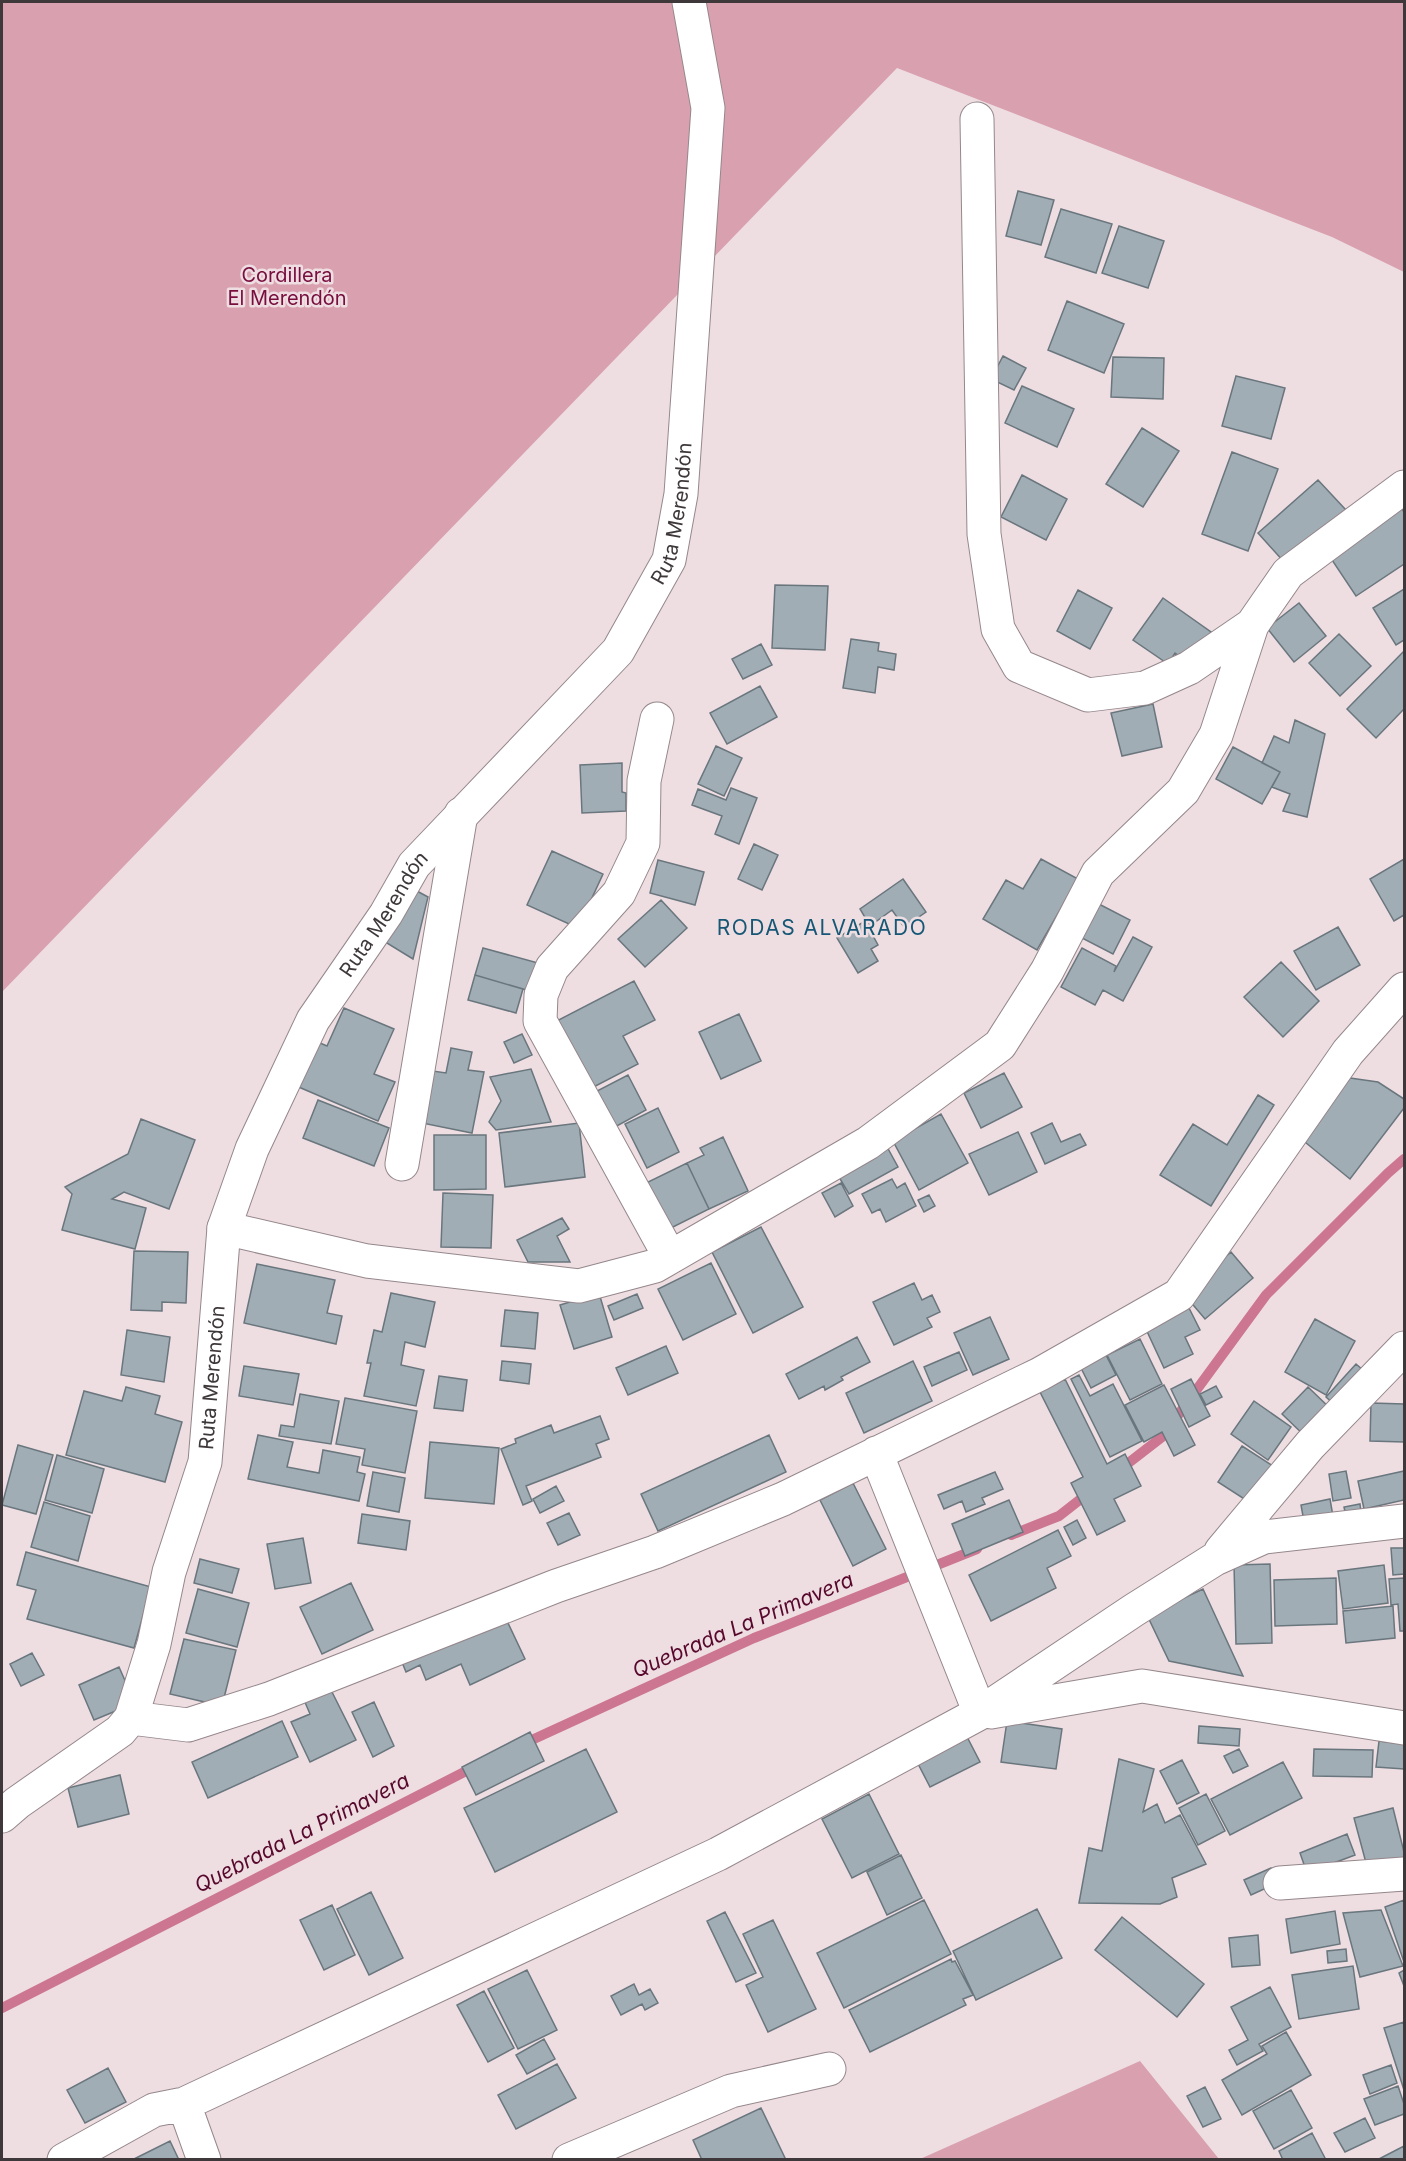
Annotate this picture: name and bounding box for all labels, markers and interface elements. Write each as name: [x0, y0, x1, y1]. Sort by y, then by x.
park label: Cordillera El Merendón: [228, 263, 346, 310]
street label: Ruta Merendón: [646, 442, 697, 589]
street label: Ruta Merendón: [334, 846, 433, 981]
district label: RODAS ALVARADO: [717, 915, 927, 940]
street label: Ruta Merendón: [194, 1305, 230, 1451]
water label: Quebrada La Primavera: [628, 1567, 857, 1683]
water label: Quebrada La Primavera: [190, 1767, 414, 1898]

